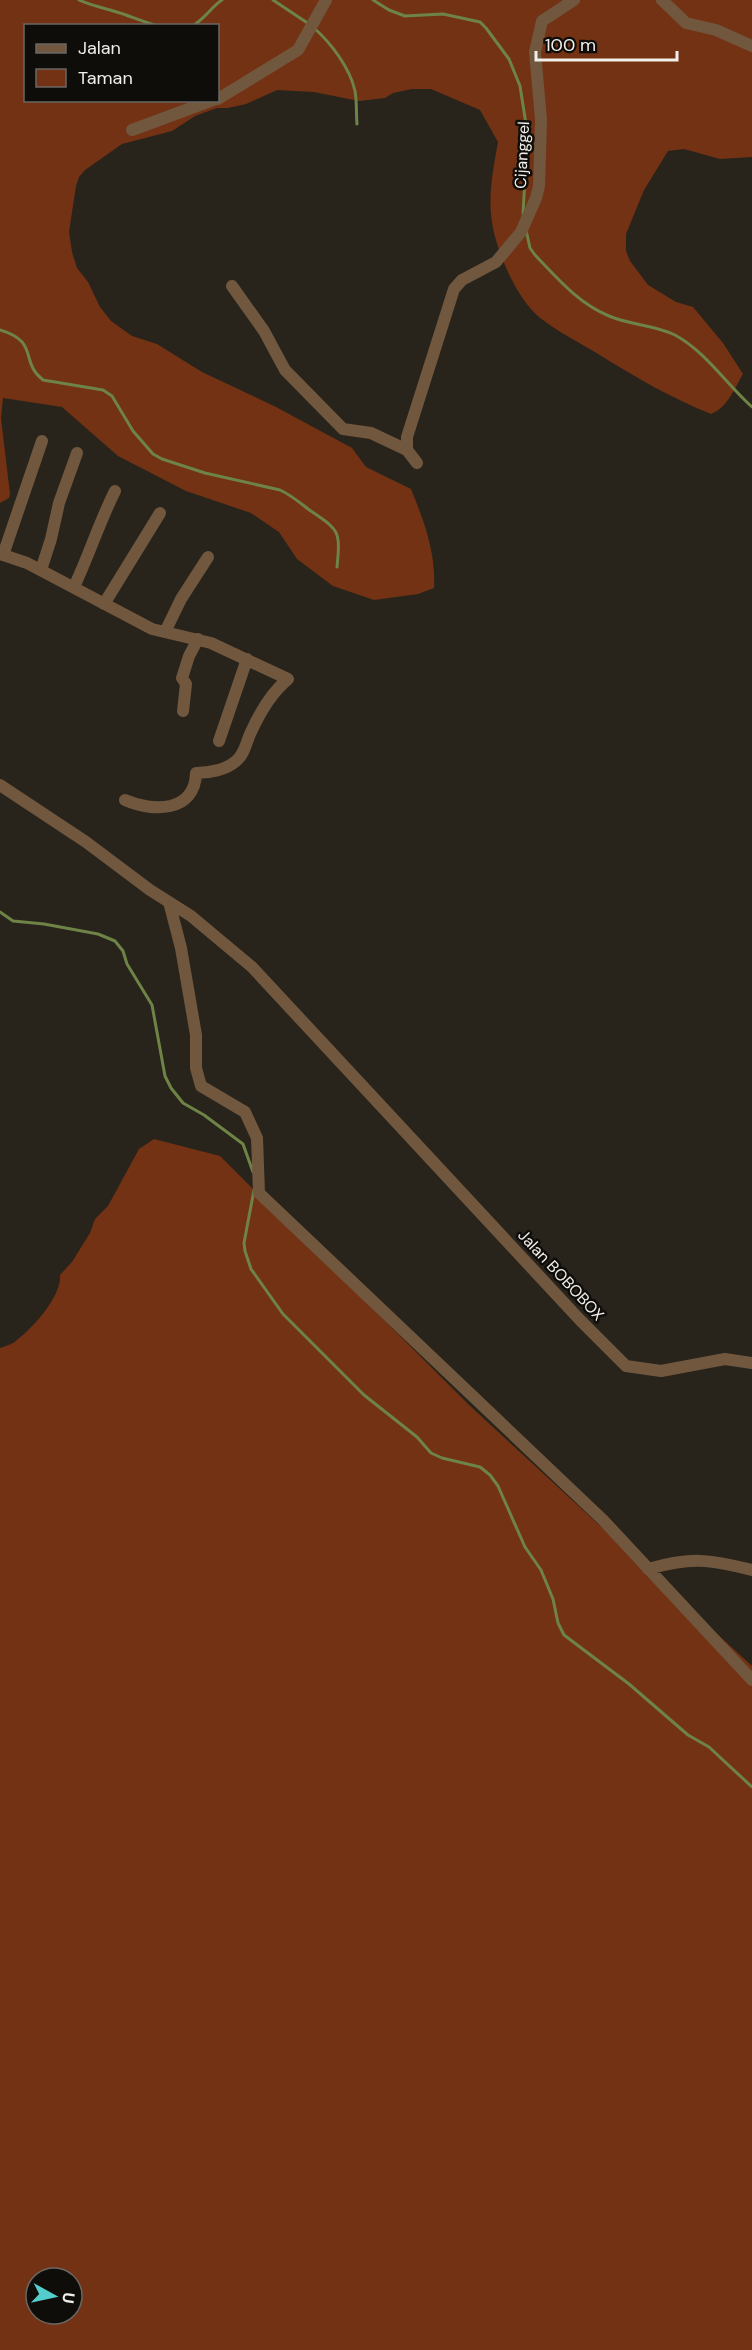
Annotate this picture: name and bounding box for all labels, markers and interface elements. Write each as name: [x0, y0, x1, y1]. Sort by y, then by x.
legend: [24, 24, 219, 102]
scale bar: [536, 24, 677, 62]
text: 100 m: [545, 33, 596, 57]
text: Jalan: [78, 36, 121, 60]
text: Taman: [78, 66, 133, 90]
street label: Cijanggel: [510, 121, 534, 189]
street label: Jalan BOBOBOX: [513, 1225, 609, 1325]
north arrow: [24, 2266, 84, 2326]
text: U: [57, 2291, 80, 2305]

